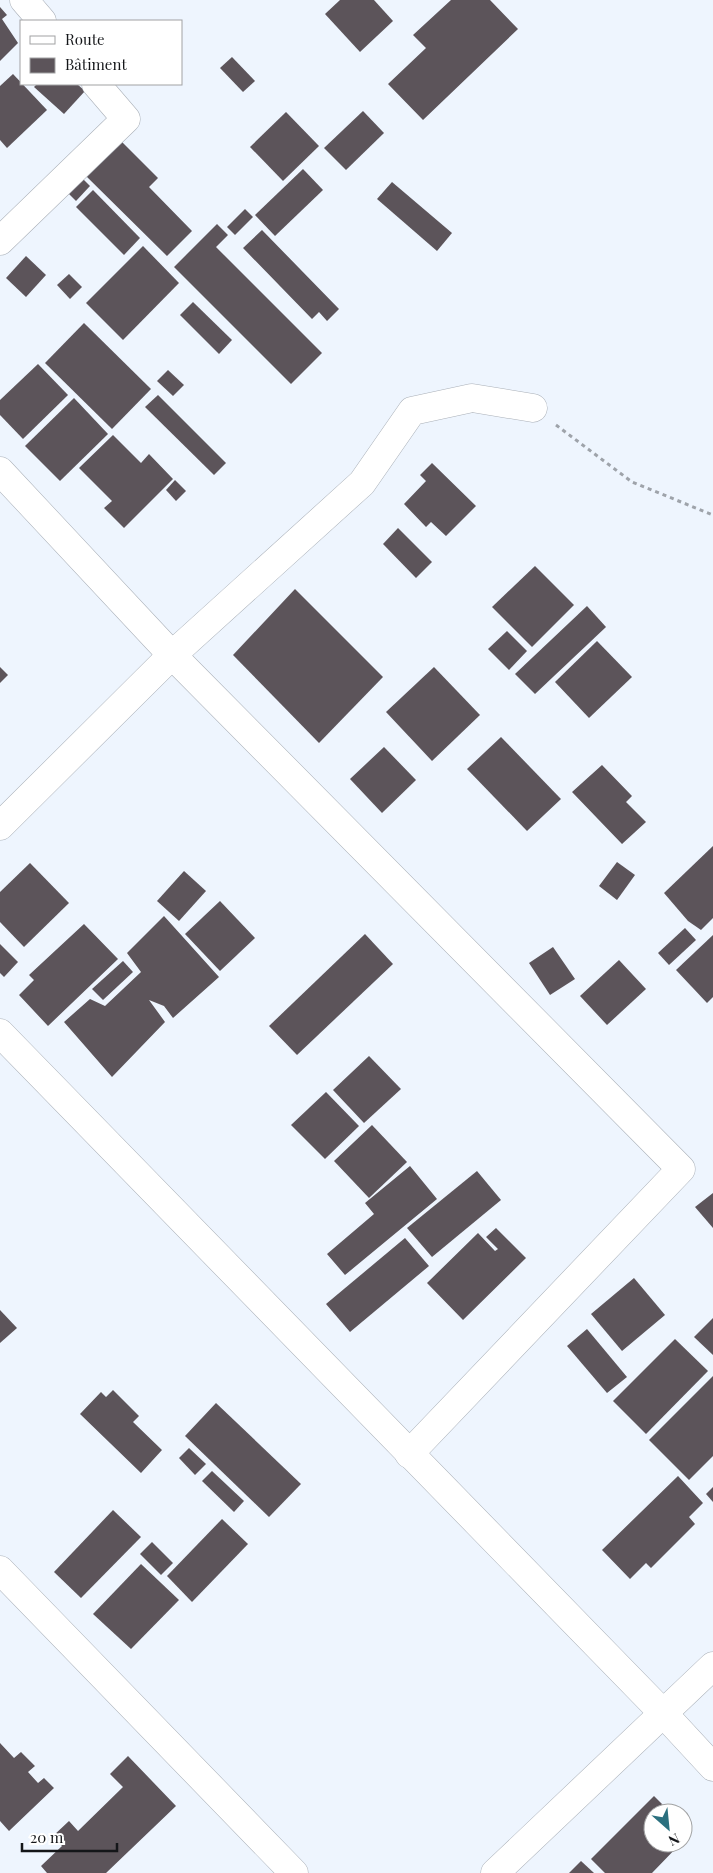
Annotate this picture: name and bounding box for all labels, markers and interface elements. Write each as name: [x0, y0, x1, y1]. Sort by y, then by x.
legend: [20, 20, 182, 85]
text: Route: [65, 29, 105, 49]
text: Bâtiment: [65, 54, 127, 74]
north arrow: [643, 1803, 693, 1853]
scale bar: [22, 1820, 118, 1852]
text: 20 m: [30, 1827, 64, 1847]
text: N: [665, 1829, 683, 1851]

